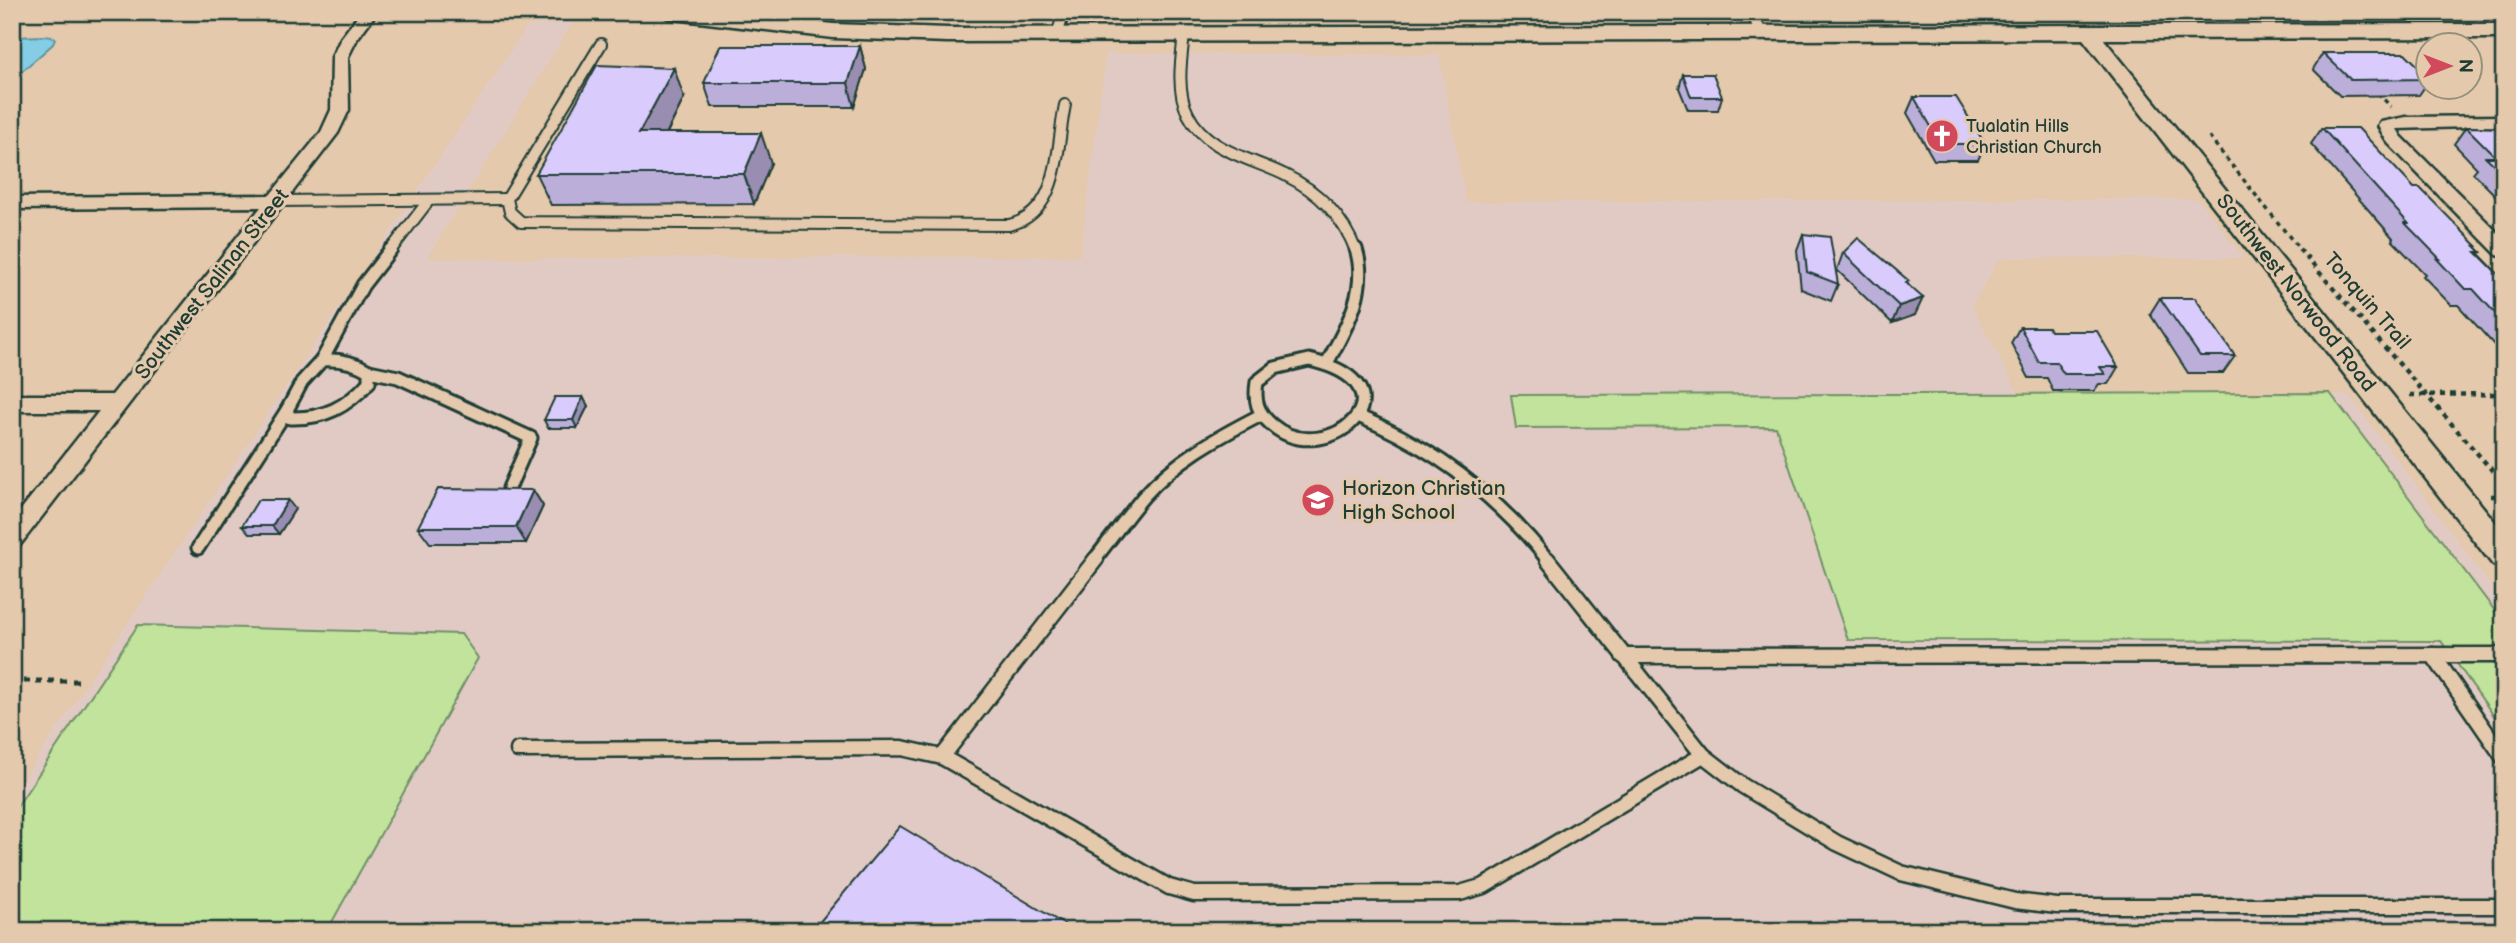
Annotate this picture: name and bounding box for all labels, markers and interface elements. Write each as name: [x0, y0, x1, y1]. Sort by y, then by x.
north arrow: [2414, 32, 2484, 102]
text: N: [2453, 59, 2476, 73]
place label: Tualatin Hills Christian Church: [1966, 116, 2102, 158]
church icon: Tualatin Hills Christian Church: [1923, 117, 1961, 155]
street label: Southwest Salinan Street: [130, 183, 295, 384]
street label: Southwest Norwood Road: [2211, 189, 2381, 397]
street label: Tonquin Trail: [2318, 247, 2416, 355]
place label: Horizon Christian High School: [1342, 476, 1506, 525]
school or university icon: Horizon Christian High School: [1299, 481, 1337, 519]

